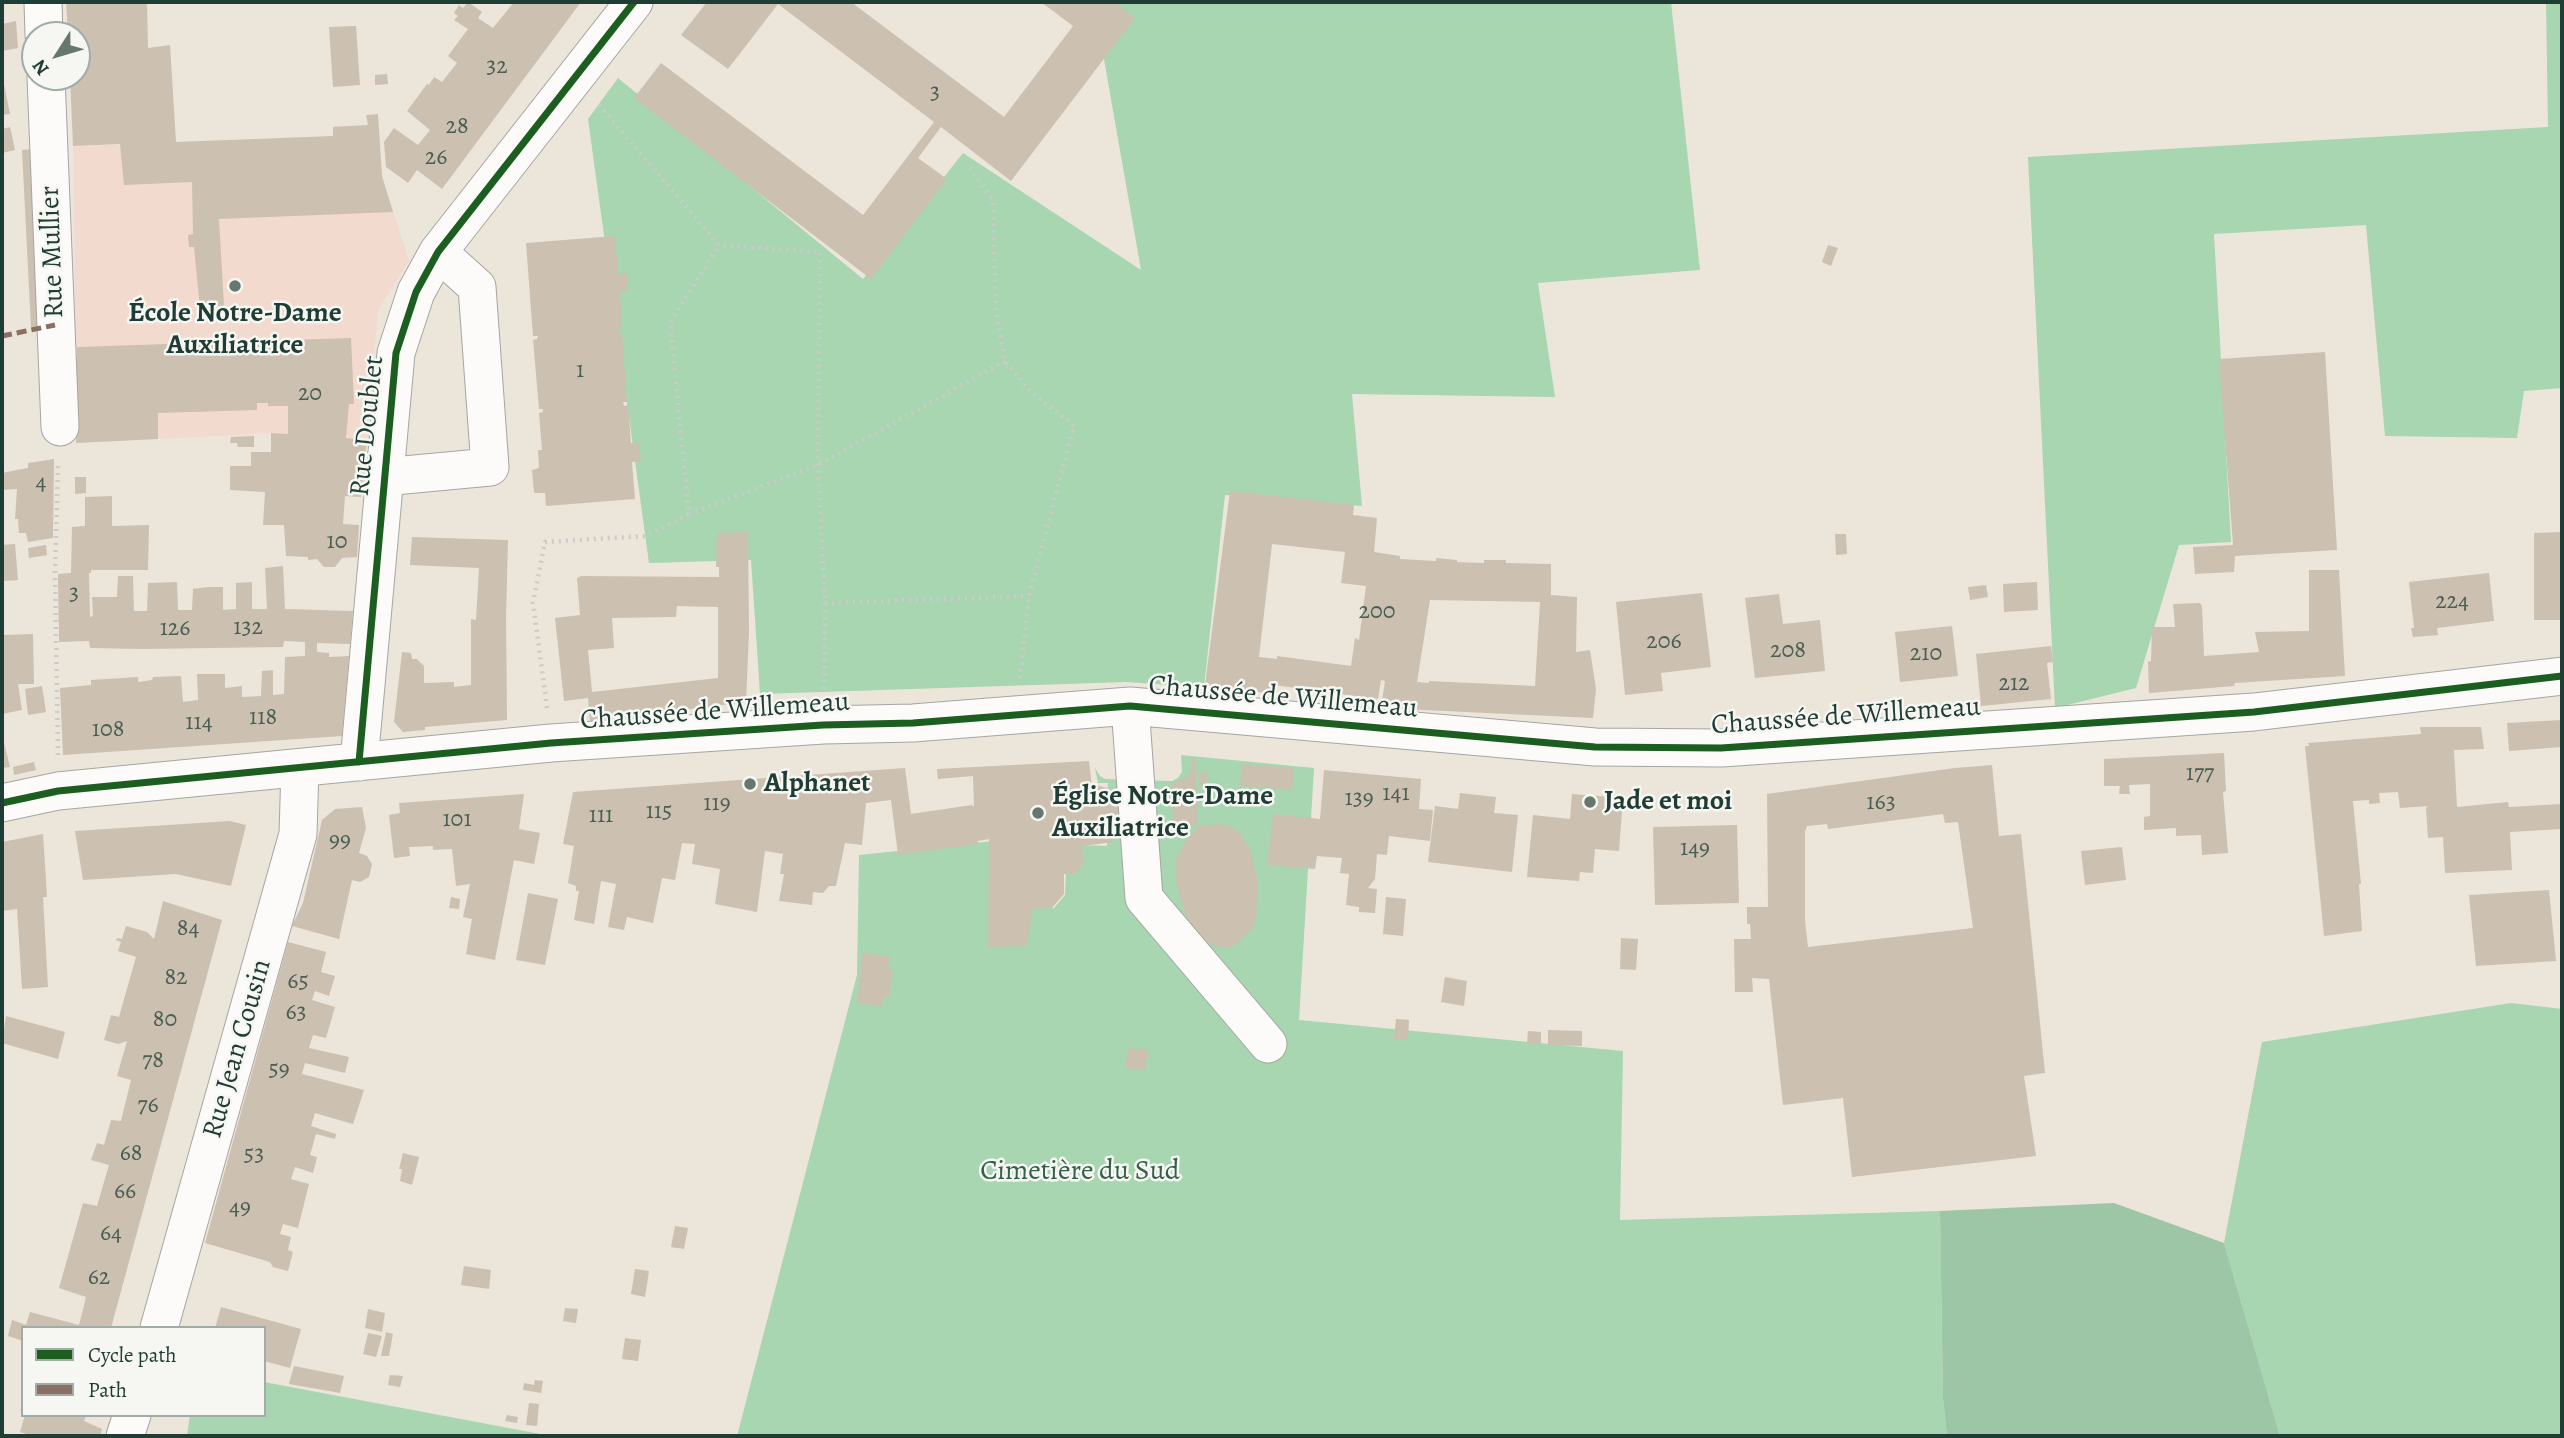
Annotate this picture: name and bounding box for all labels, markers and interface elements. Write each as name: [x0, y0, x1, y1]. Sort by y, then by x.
north arrow: [21, 21, 91, 91]
house number: 32: [486, 53, 508, 81]
text: N: [26, 54, 55, 81]
house number: 3: [930, 79, 940, 107]
house number: 28: [445, 113, 469, 141]
house number: 26: [425, 144, 447, 172]
street label: Rue Mullier: [34, 185, 72, 319]
marker: École Notre-Dame Auxiliatrice: [227, 278, 243, 294]
place label: École Notre-Dame Auxiliatrice: [128, 297, 342, 363]
street label: Rue Doublet: [344, 354, 392, 498]
house number: 1: [576, 357, 584, 385]
house number: 20: [298, 380, 322, 408]
house number: 4: [36, 469, 46, 497]
house number: 10: [327, 528, 347, 556]
house number: 3: [69, 580, 79, 608]
house number: 224: [2435, 588, 2469, 616]
house number: 200: [1359, 598, 1395, 626]
house number: 132: [233, 614, 263, 642]
house number: 126: [160, 615, 190, 643]
house number: 206: [1646, 628, 1682, 656]
house number: 208: [1770, 637, 1806, 665]
house number: 210: [1910, 640, 1942, 668]
street label: Chaussée de Willemeau: [1147, 669, 1419, 727]
house number: 212: [1998, 670, 2030, 698]
street label: Chaussée de Willemeau: [579, 686, 851, 738]
street label: Chaussée de Willemeau: [1710, 691, 1982, 743]
house number: 118: [249, 704, 277, 732]
house number: 114: [185, 709, 213, 737]
house number: 108: [92, 716, 124, 744]
house number: 177: [2186, 760, 2214, 788]
place label: Alphanet: [764, 767, 870, 801]
marker: Alphanet: [742, 776, 758, 792]
place label: Église Notre-Dame Auxiliatrice: [1052, 780, 1273, 846]
house number: 141: [1382, 780, 1410, 808]
house number: 139: [1344, 785, 1374, 813]
place label: Jade et moi: [1604, 785, 1732, 819]
house number: 163: [1866, 789, 1896, 817]
house number: 119: [703, 790, 731, 818]
marker: Jade et moi: [1582, 794, 1598, 810]
house number: 115: [646, 798, 672, 826]
house number: 111: [589, 802, 613, 830]
marker: Église Notre-Dame Auxiliatrice: [1030, 805, 1046, 821]
house number: 101: [442, 806, 472, 834]
house number: 99: [329, 827, 351, 855]
house number: 149: [1680, 835, 1710, 863]
house number: 84: [177, 915, 199, 943]
street label: Rue Jean Cousin: [196, 956, 280, 1142]
house number: 82: [164, 964, 188, 992]
house number: 65: [287, 968, 309, 996]
house number: 63: [285, 999, 307, 1027]
house number: 80: [153, 1006, 177, 1034]
house number: 78: [142, 1047, 164, 1075]
house number: 59: [268, 1056, 290, 1084]
house number: 76: [137, 1092, 159, 1120]
house number: 68: [120, 1140, 142, 1168]
house number: 53: [244, 1141, 264, 1169]
park label: Cimetière du Sud: [980, 1155, 1180, 1189]
house number: 66: [114, 1178, 136, 1206]
house number: 49: [229, 1194, 251, 1222]
house number: 64: [100, 1220, 122, 1248]
house number: 62: [88, 1264, 110, 1292]
legend: [21, 1326, 266, 1417]
text: Cycle path: [88, 1341, 177, 1369]
text: Path: [88, 1376, 127, 1404]

